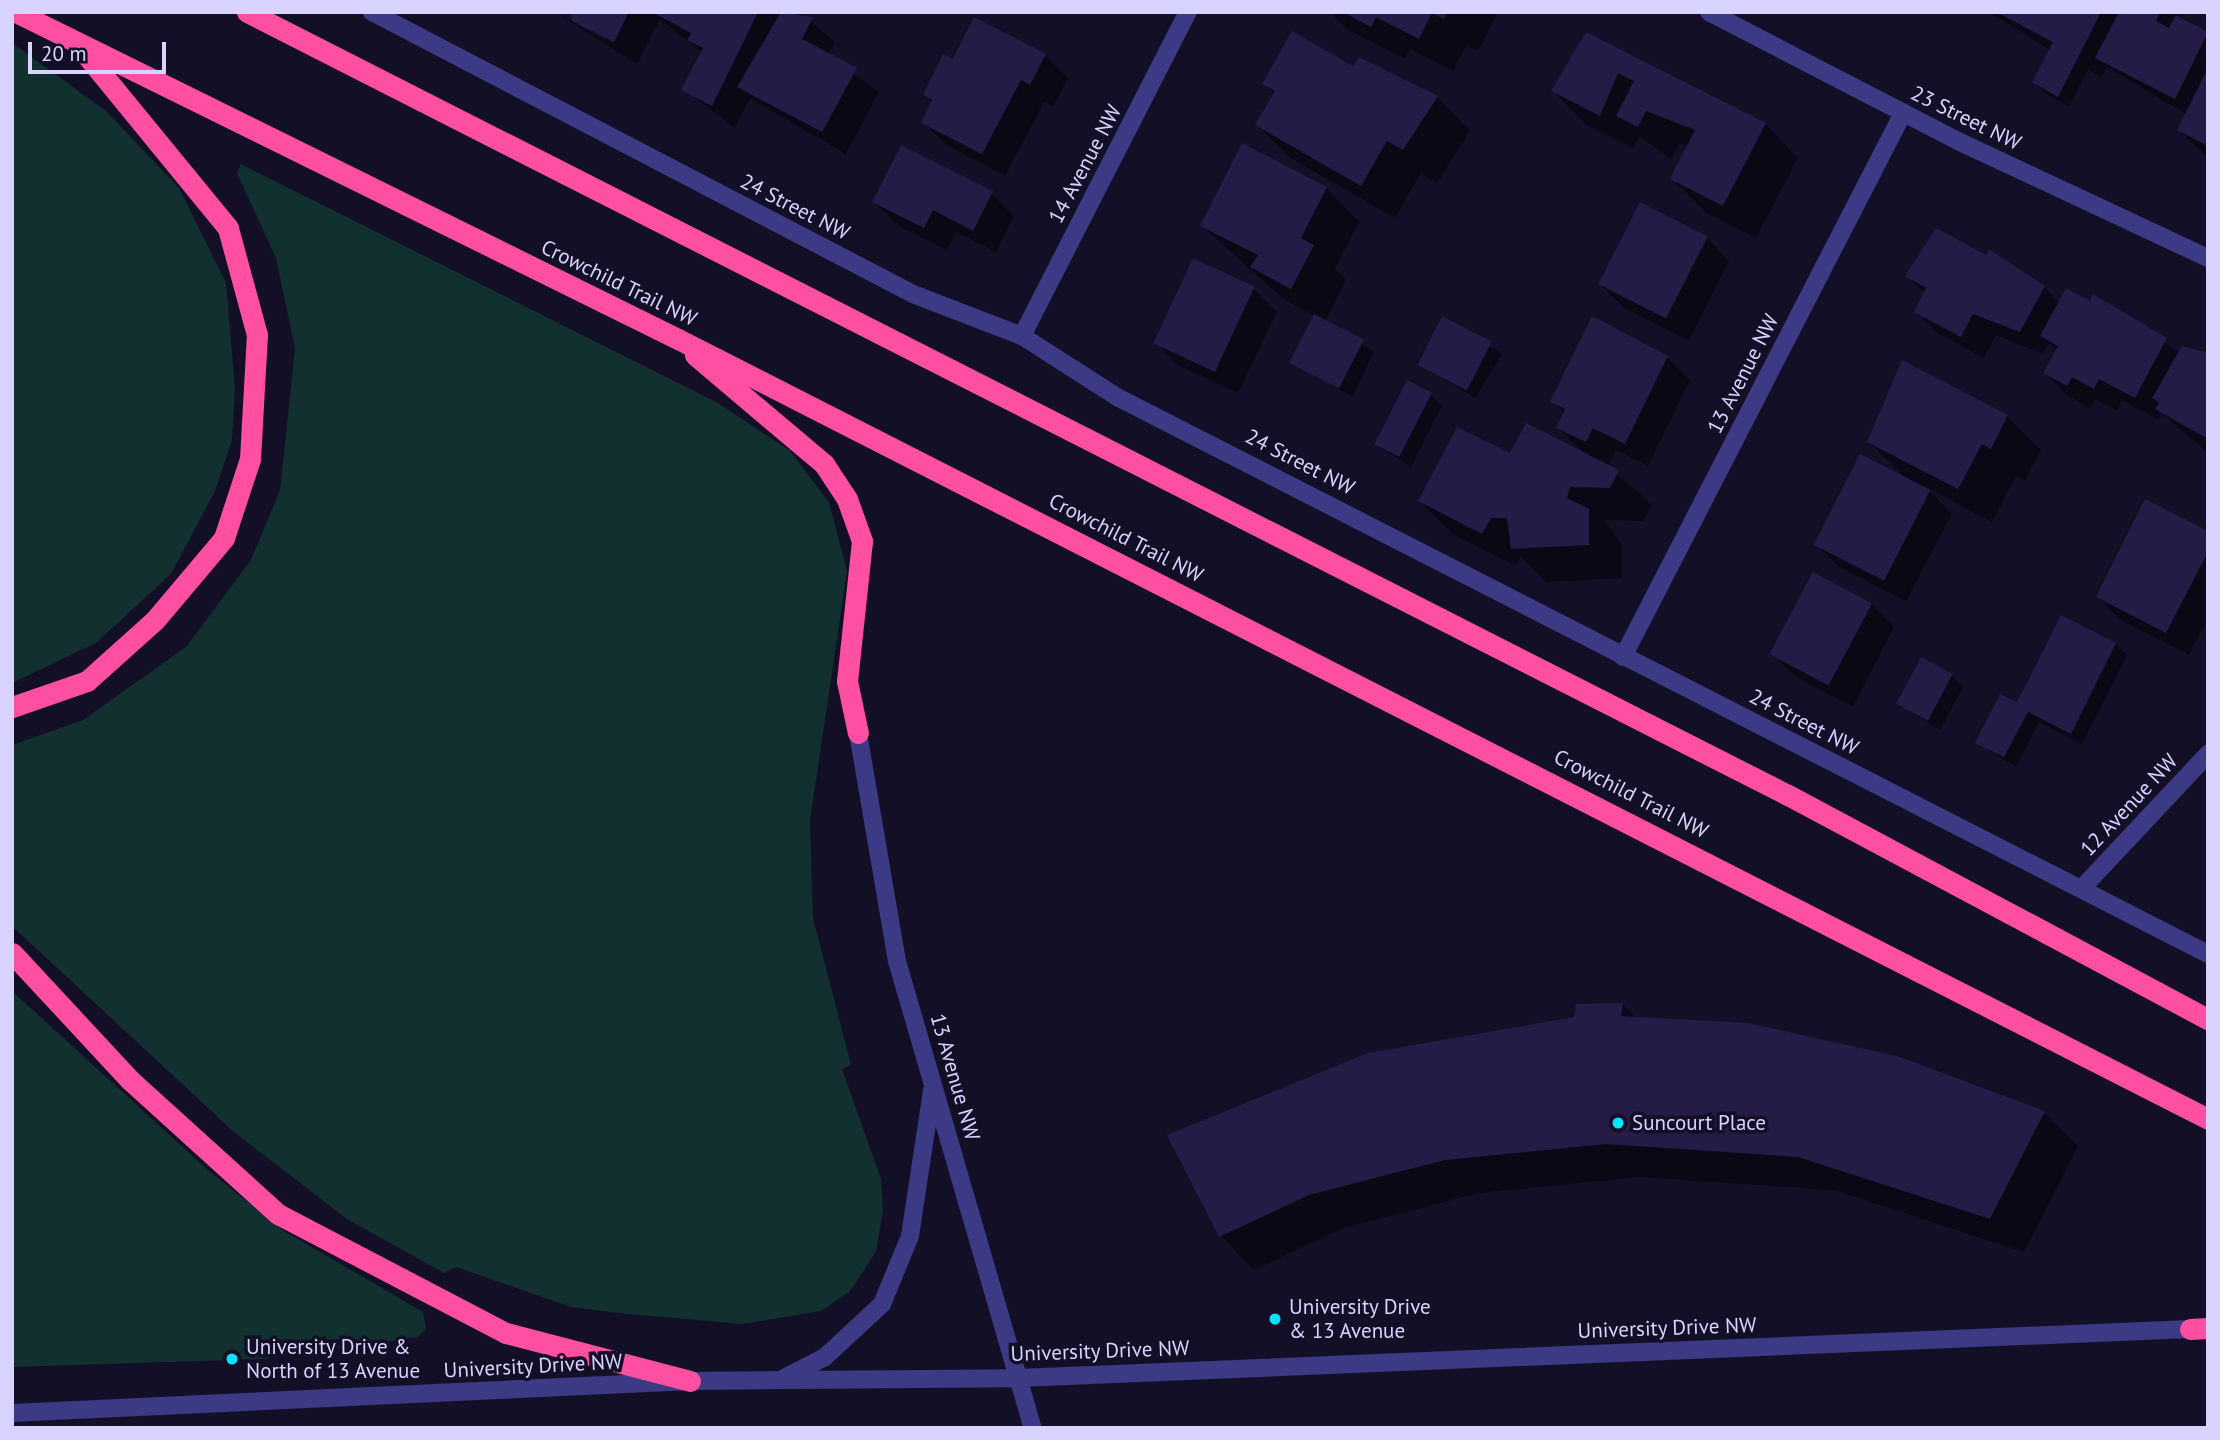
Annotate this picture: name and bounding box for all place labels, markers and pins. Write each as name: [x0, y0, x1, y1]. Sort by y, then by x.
place label: Suncourt Place: [1632, 1110, 1766, 1136]
marker: Suncourt Place: [1610, 1115, 1626, 1131]
place label: University Drive & 13 Avenue: [1289, 1294, 1432, 1344]
marker: University Drive & 13 Avenue: [1267, 1311, 1283, 1327]
place label: University Drive & North of 13 Avenue: [246, 1334, 421, 1384]
marker: University Drive & North of 13 Avenue: [224, 1351, 240, 1367]

